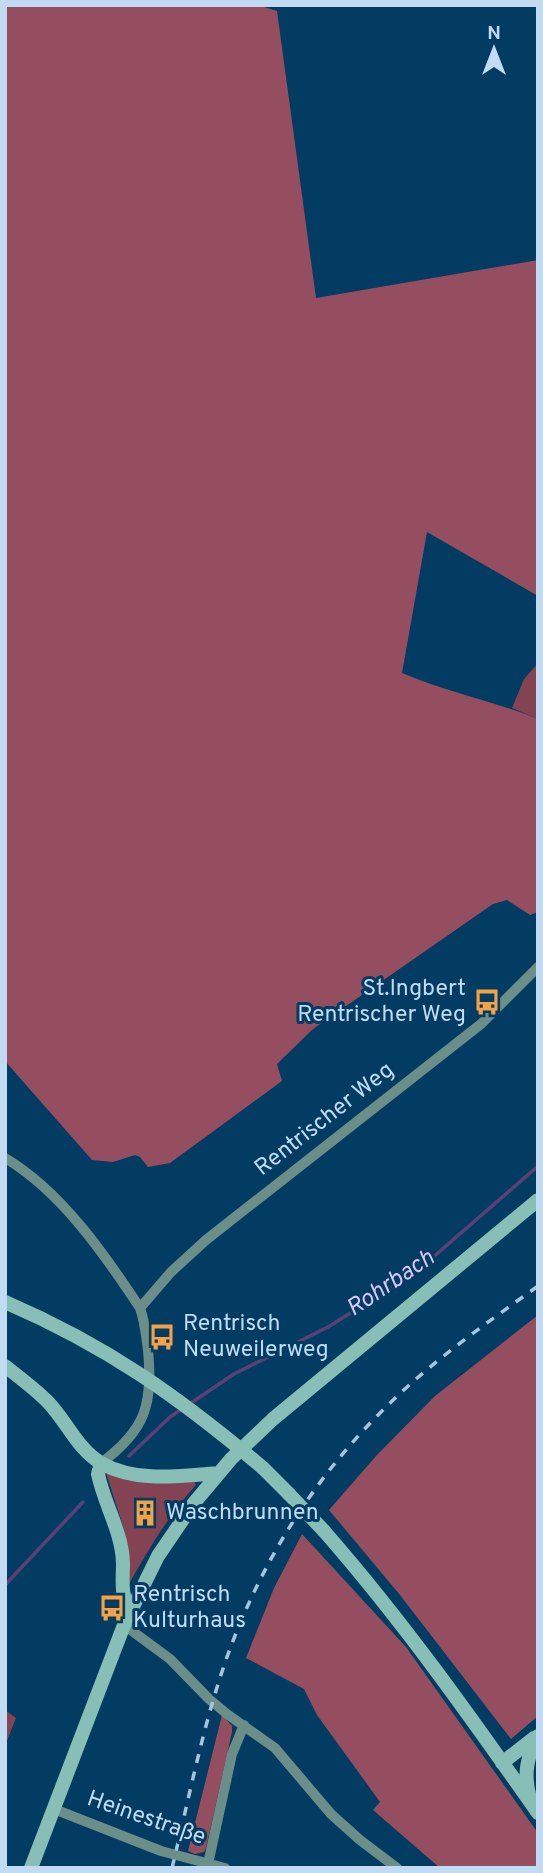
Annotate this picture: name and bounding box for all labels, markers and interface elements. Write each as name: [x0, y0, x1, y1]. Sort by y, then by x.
north arrow: [459, 14, 529, 84]
text: N: [487, 22, 501, 46]
place label: St.Ingbert Rentrischer Weg: [297, 975, 466, 1030]
bus stop icon: St.Ingbert Rentrischer Weg: [472, 987, 502, 1017]
street label: Rentrischer Weg: [250, 1057, 400, 1183]
water label: Rohrbach: [341, 1244, 441, 1324]
place label: Rentrisch Neuweilerweg: [183, 1310, 329, 1365]
bus stop icon: Rentrisch Neuweilerweg: [147, 1322, 177, 1352]
building icon: Waschbrunnen: [130, 1498, 160, 1528]
place label: Waschbrunnen: [166, 1499, 319, 1528]
place label: Rentrisch Kulturhaus: [133, 1581, 246, 1636]
bus stop icon: Rentrisch Kulturhaus: [97, 1593, 127, 1623]
street label: Heinestraße: [83, 1785, 209, 1853]

